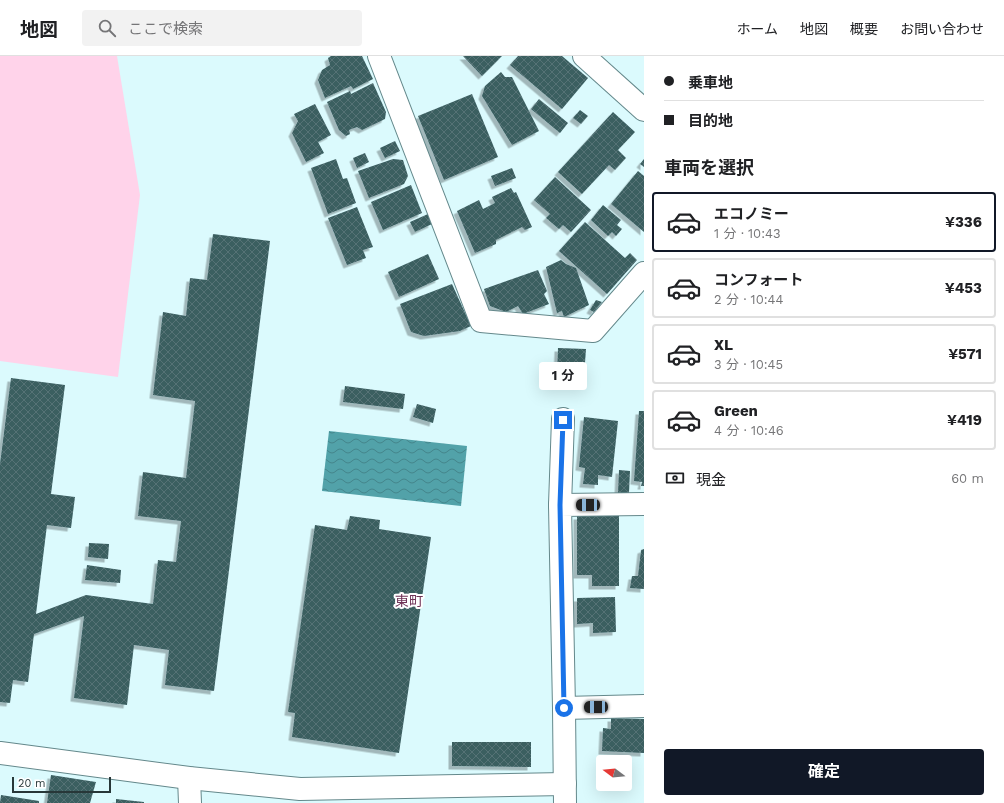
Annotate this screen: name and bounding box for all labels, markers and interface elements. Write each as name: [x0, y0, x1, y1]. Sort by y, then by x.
search box: [82, 10, 362, 46]
icon: search: [96, 17, 118, 39]
text: 地図: [20, 18, 58, 41]
text: ここで検索: [128, 20, 203, 38]
text: ホーム: [736, 21, 778, 37]
text: 地図: [800, 21, 828, 37]
text: 概要: [850, 21, 878, 37]
text: お問い合わせ: [900, 21, 984, 37]
text: 乗車地: [688, 74, 733, 92]
text: 目的地: [688, 112, 733, 130]
text: 車両を選択: [664, 157, 754, 178]
icon: car: [666, 204, 702, 240]
text: エコノミー: [714, 205, 789, 223]
text: ¥336: [945, 213, 982, 231]
text: 1 分 · 10:43: [714, 226, 781, 241]
icon: car: [666, 270, 702, 306]
text: コンフォート: [714, 271, 804, 289]
text: ¥453: [945, 279, 982, 297]
text: 2 分 · 10:44: [714, 292, 783, 307]
icon: car: [666, 336, 702, 372]
text: XL: [714, 336, 733, 354]
text: ¥571: [948, 345, 982, 363]
text: 3 分 · 10:45: [714, 357, 783, 372]
callout: 1 分: [539, 362, 587, 390]
text: 1 分: [552, 368, 574, 383]
icon: car: [666, 402, 702, 438]
text: Green: [714, 402, 758, 420]
route end: [554, 411, 572, 429]
text: ¥419: [947, 411, 982, 429]
text: 4 分 · 10:46: [714, 423, 784, 438]
icon: cash: [664, 467, 686, 489]
text: 現金: [696, 471, 726, 489]
text: 60 m: [951, 471, 984, 486]
car: [576, 499, 600, 511]
district label: 東町: [395, 593, 423, 609]
route start: [555, 699, 573, 717]
car: [584, 701, 608, 713]
button: 確定: [664, 749, 984, 795]
north arrow: [596, 755, 632, 791]
map controls: [596, 755, 632, 791]
scale bar: [12, 775, 111, 794]
text: 20 m: [18, 777, 46, 790]

